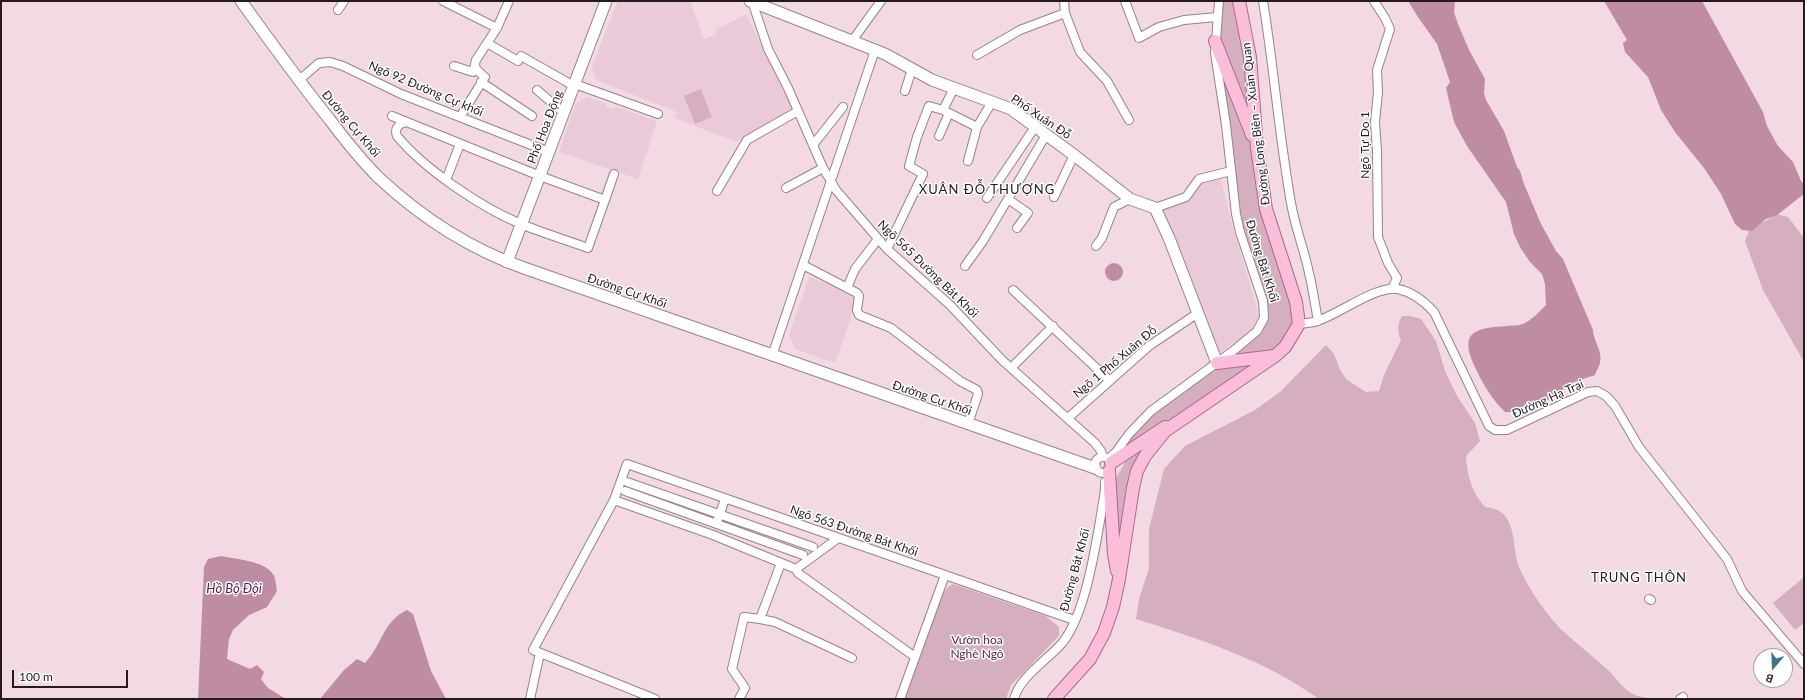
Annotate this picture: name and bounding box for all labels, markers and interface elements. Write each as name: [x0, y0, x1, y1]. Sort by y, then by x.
street label: Đường Long Biên – Xuân Quan: [1239, 42, 1273, 206]
street label: Ngõ 92 Đường Cự khối: [367, 58, 485, 120]
street label: Đường Cự Khối: [319, 88, 383, 160]
street label: Phố Hoa Động: [524, 88, 566, 166]
street label: Phố Xuân Đỗ: [1008, 92, 1074, 142]
street label: Ngõ Tự Do 1: [1358, 111, 1372, 179]
district label: XUÂN ĐỖ THƯỢNG: [919, 182, 1055, 198]
street label: Ngõ 565 Đường Bát Khối: [875, 217, 981, 321]
street label: Đường Bát Khối: [1243, 218, 1281, 304]
street label: Đường Cự Khối: [585, 271, 669, 311]
street label: Ngõ 1 Phố Xuân Đỗ: [1070, 323, 1160, 401]
street label: Đường Hạ Trại: [1510, 377, 1586, 421]
street label: Đường Cự Khối: [890, 378, 974, 418]
street label: Ngõ 563 Đường Bát Khối: [788, 502, 920, 560]
street label: Đường Bát Khối: [1057, 527, 1093, 613]
district label: TRUNG THÔN: [1591, 570, 1687, 586]
water label: Hồ Bộ Đội: [206, 581, 262, 597]
park label: Vườn hoa Nghè Ngô: [950, 633, 1004, 661]
north arrow: [1753, 648, 1793, 688]
scale bar: [14, 662, 130, 688]
text: 100 m: [19, 669, 53, 684]
text: B: [1764, 672, 1775, 686]

